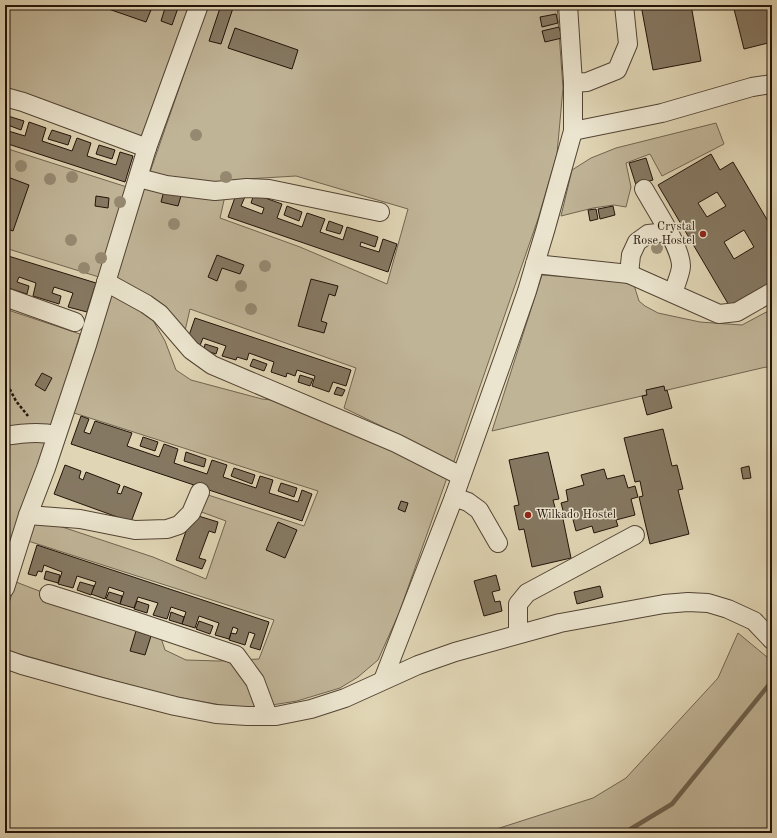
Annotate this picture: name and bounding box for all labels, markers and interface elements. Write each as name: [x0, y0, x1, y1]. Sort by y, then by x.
place label: Crystal Rose Hostel: [633, 221, 695, 247]
marker: Crystal Rose Hostel: [698, 229, 708, 239]
place label: Wilkado Hostel: [536, 509, 616, 521]
marker: Wilkado Hostel: [523, 510, 533, 520]

